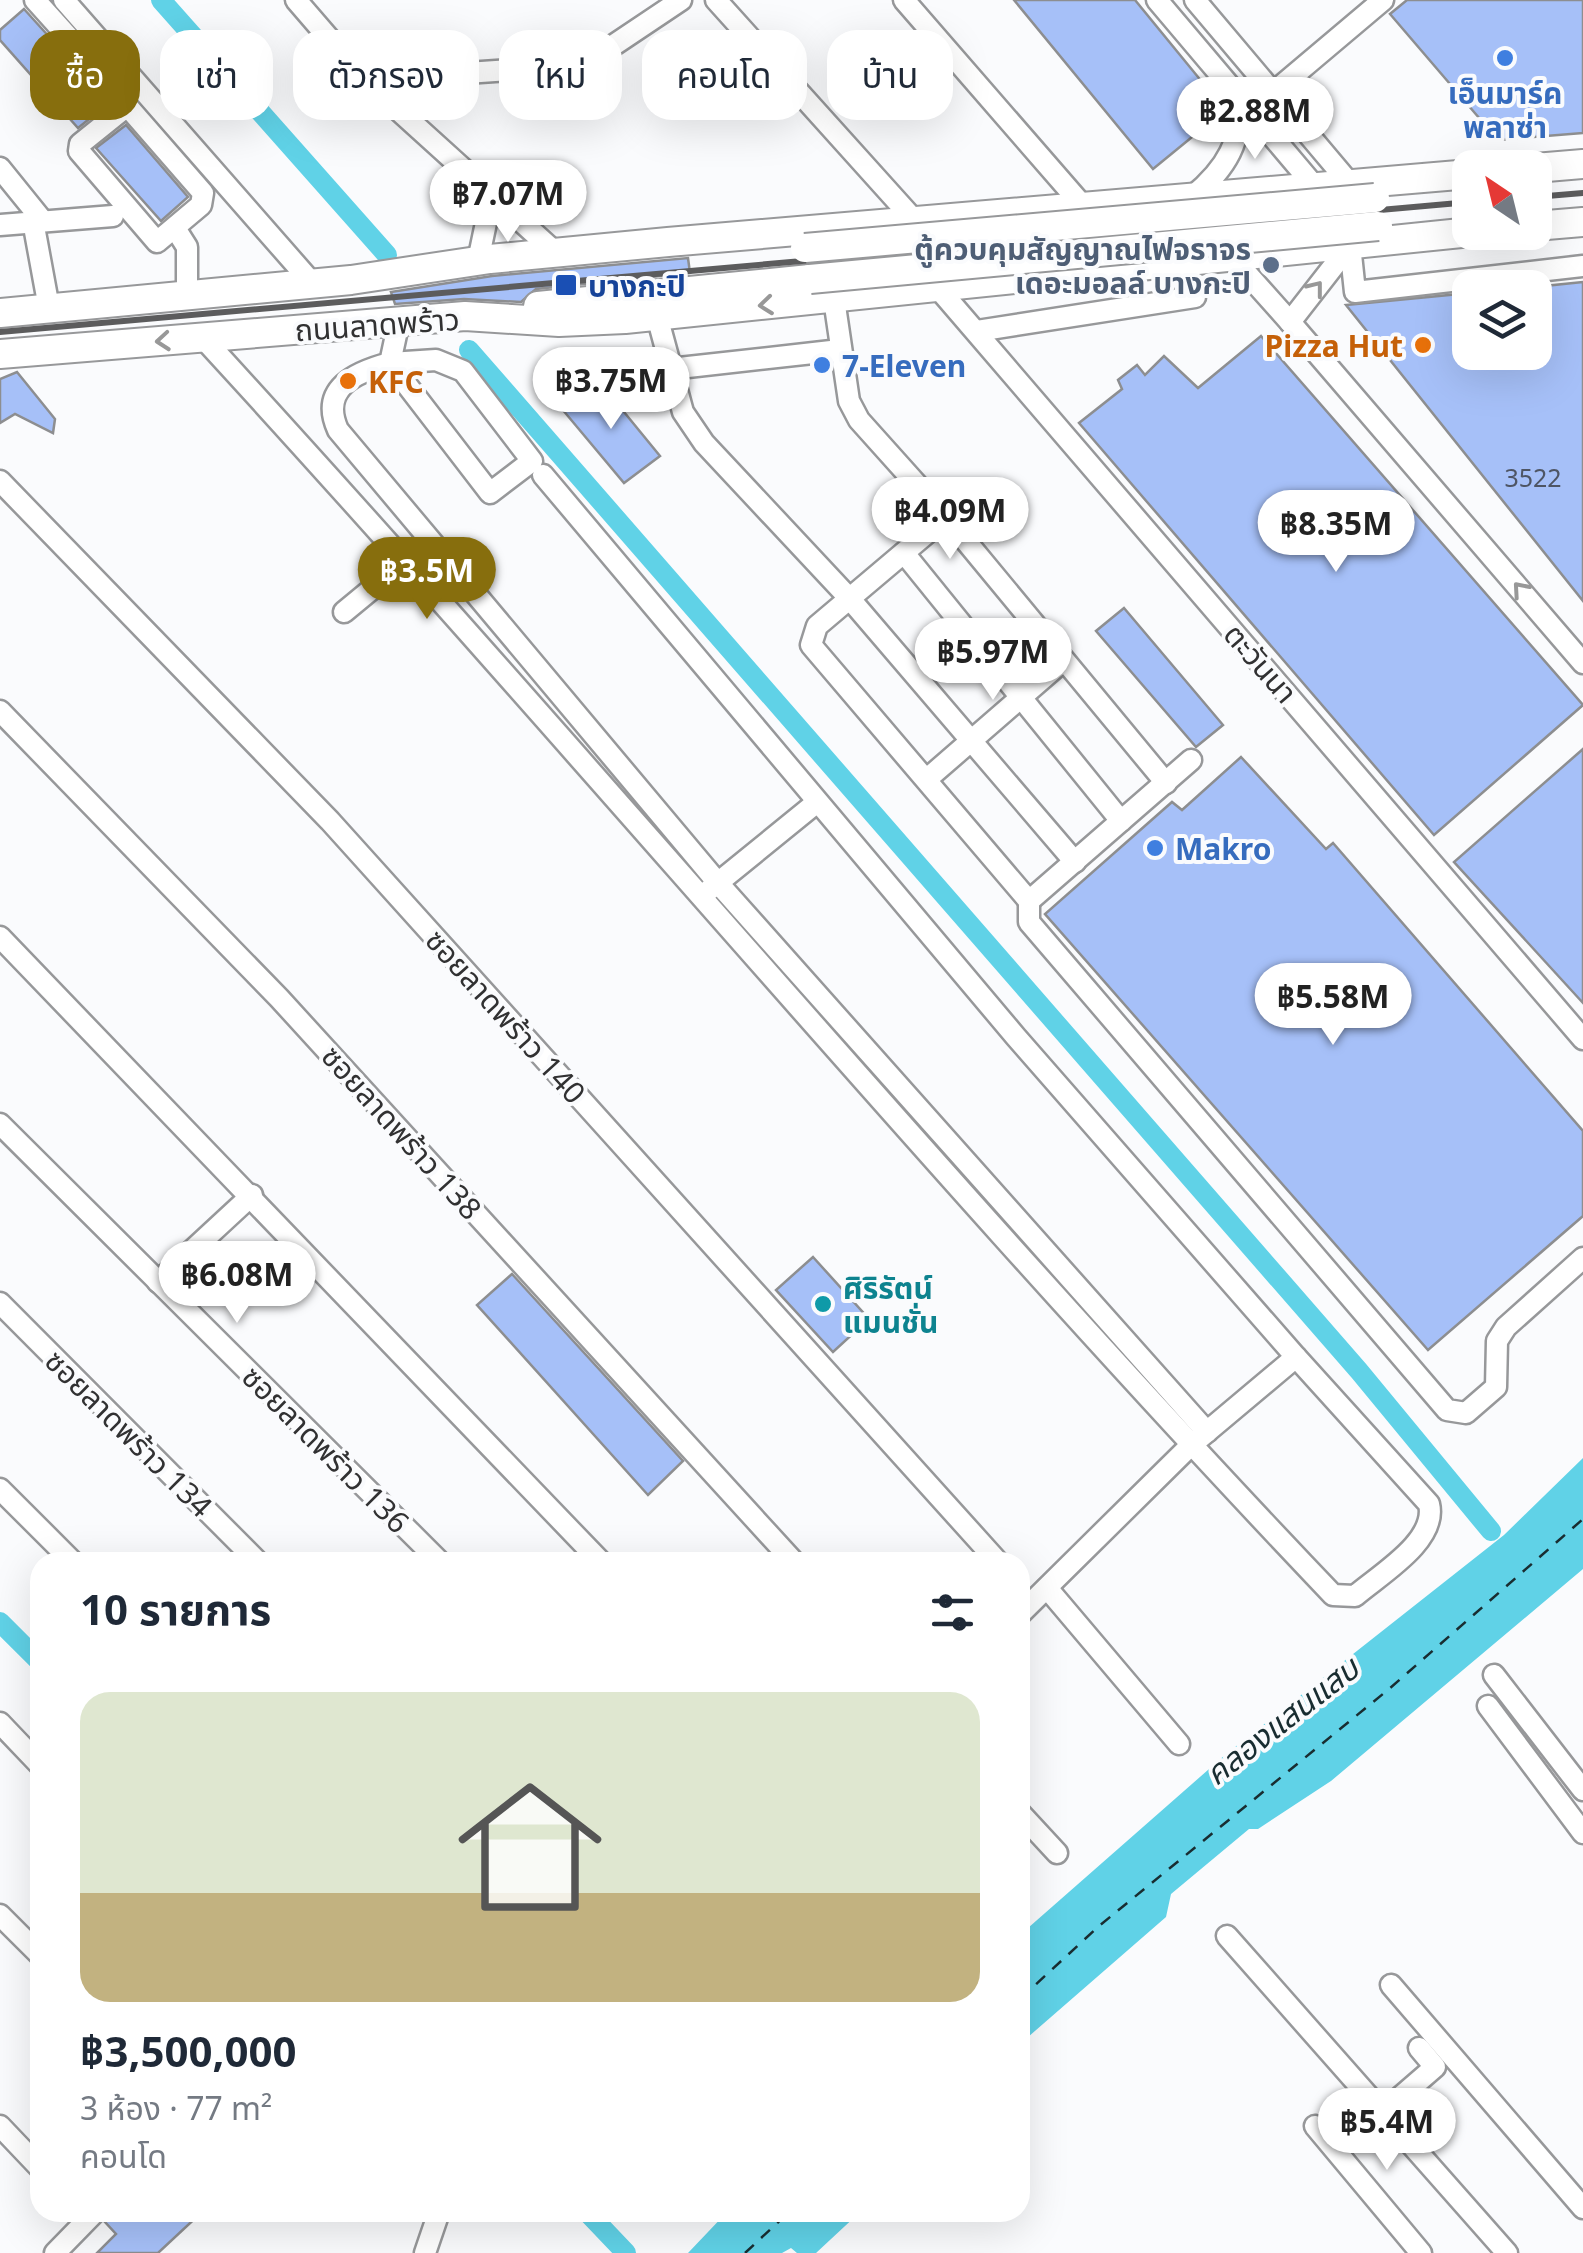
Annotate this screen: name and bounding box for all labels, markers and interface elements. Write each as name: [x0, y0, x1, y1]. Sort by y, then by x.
chip: ซื้อ: [30, 30, 140, 120]
chip: เช่า: [160, 30, 273, 120]
chip: ตัวกรอง: [293, 30, 479, 120]
chip: ใหม่: [499, 30, 622, 120]
chip: คอนโด: [642, 30, 807, 120]
chip: บ้าน: [827, 30, 953, 120]
marker: เอ็นมาร์ค พลาซ่า: [1494, 47, 1516, 69]
place label: เอ็นมาร์ค พลาซ่า: [1448, 72, 1562, 147]
pin: ฿2.88M: [1174, 77, 1336, 162]
text: ฿2.88M: [1199, 88, 1311, 131]
north arrow: [1452, 150, 1552, 250]
map controls: [1452, 150, 1552, 370]
pin: ฿7.07M: [427, 160, 589, 245]
text: ฿7.07M: [452, 171, 564, 214]
place label: ตู้ควบคุมสัญญาณไฟจราจร เดอะมอลล์ บางกะปิ: [914, 228, 1251, 303]
marker: ตู้ควบคุมสัญญาณไฟจราจร เดอะมอลล์ บางกะปิ: [1260, 254, 1282, 276]
place label: บางกะปิ: [588, 265, 686, 306]
button: layers: [1452, 270, 1552, 370]
marker: บางกะปิ: [553, 272, 579, 298]
one-way arrow: [1305, 281, 1322, 299]
one-way arrow: [757, 294, 773, 316]
street label: ถนนลาดพร้าว: [293, 298, 461, 350]
place label: Pizza Hut: [1265, 325, 1403, 366]
one-way arrow: [154, 330, 170, 352]
marker: Pizza Hut: [1412, 334, 1434, 356]
place label: 7-Eleven: [842, 345, 966, 386]
pin: ฿3.75M: [530, 347, 692, 432]
marker: 7-Eleven: [811, 354, 833, 376]
text: ฿3.75M: [555, 358, 667, 401]
place label: KFC: [368, 361, 424, 402]
marker: KFC: [337, 370, 359, 392]
house number: 3522: [1504, 460, 1562, 494]
pin: ฿4.09M: [869, 477, 1031, 562]
text: ฿4.09M: [894, 488, 1006, 531]
pin: ฿8.35M: [1255, 490, 1417, 575]
text: ฿8.35M: [1280, 501, 1392, 544]
pin: ฿3.5M: [357, 537, 497, 622]
text: ฿3.5M: [380, 548, 474, 591]
one-way arrow: [1513, 582, 1531, 601]
street label: ตะวันนา: [1215, 614, 1307, 712]
pin: ฿5.97M: [912, 618, 1074, 703]
text: ฿5.97M: [937, 629, 1049, 672]
place label: Makro: [1175, 828, 1271, 869]
marker: Makro: [1144, 837, 1166, 859]
street label: ซอยลาดพร้าว 140: [417, 920, 595, 1112]
pin: ฿5.58M: [1252, 963, 1414, 1048]
text: ฿5.58M: [1277, 974, 1389, 1017]
street label: ซอยลาดพร้าว 138: [313, 1036, 491, 1228]
pin: ฿6.08M: [156, 1241, 318, 1326]
text: ฿6.08M: [181, 1252, 293, 1295]
place label: ศิริรัตน์ แมนชั่น: [843, 1267, 938, 1342]
marker: ศิริรัตน์ แมนชั่น: [812, 1293, 834, 1315]
street label: ซอยลาดพร้าว 134: [36, 1340, 222, 1526]
street label: ซอยลาดพร้าว 136: [233, 1356, 419, 1542]
text: 10 รายการ: [80, 1580, 271, 1637]
icon: filters: [925, 1585, 980, 1640]
water label: คลองแสนแสบ: [1195, 1645, 1369, 1794]
icon: home: [440, 1757, 620, 1937]
text: ฿3,500,000: [80, 2022, 297, 2079]
text: 3 ห้อง · 77 m²: [80, 2086, 272, 2129]
pin: ฿5.4M: [1317, 2088, 1457, 2173]
text: ฿5.4M: [1340, 2099, 1434, 2142]
text: คอนโด: [80, 2134, 167, 2177]

